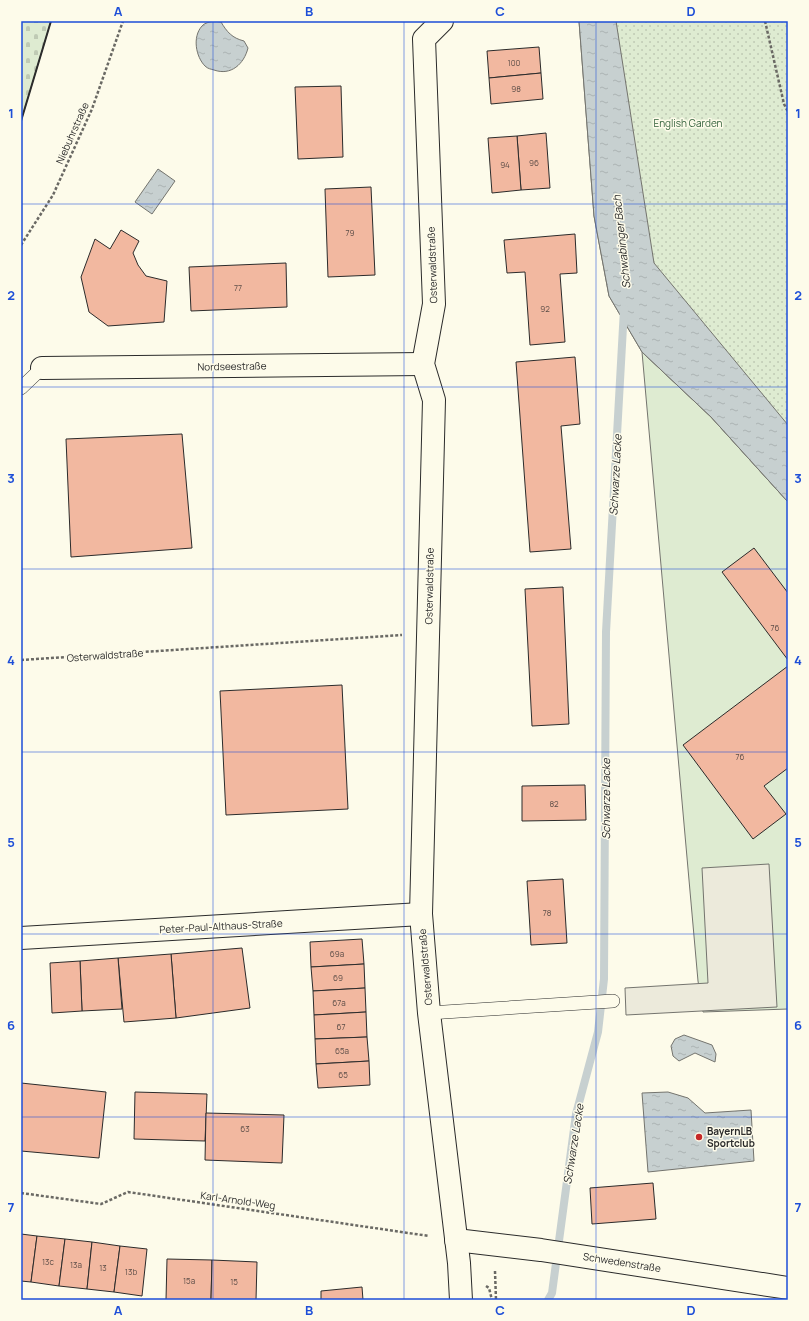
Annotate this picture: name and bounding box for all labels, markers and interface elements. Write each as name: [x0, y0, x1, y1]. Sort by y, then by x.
text: A: [114, 2, 123, 20]
text: B: [305, 2, 313, 20]
text: C: [495, 2, 505, 20]
text: D: [686, 2, 696, 20]
house number: 100: [508, 57, 521, 68]
house number: 98: [511, 83, 521, 94]
street label: Niebuhrstraße: [52, 100, 92, 166]
text: 1: [8, 104, 14, 122]
text: 1: [795, 104, 801, 122]
park label: English Garden: [653, 116, 723, 130]
house number: 96: [529, 157, 539, 168]
house number: 94: [500, 159, 510, 170]
water label: Schwabinger Bach: [609, 194, 633, 289]
street label: Osterwaldstraße: [424, 226, 440, 304]
house number: 79: [346, 227, 355, 238]
house number: 77: [234, 282, 242, 293]
text: 2: [7, 286, 15, 304]
text: 2: [794, 286, 802, 304]
house number: 92: [540, 303, 550, 314]
street label: Nordseestraße: [197, 358, 267, 374]
water label: Schwarze Lacke: [605, 433, 625, 516]
text: 3: [7, 469, 15, 487]
text: 3: [794, 469, 802, 487]
street label: Osterwaldstraße: [421, 547, 437, 625]
house number: 76: [771, 622, 780, 633]
street label: Osterwaldstraße: [66, 645, 144, 665]
text: 4: [7, 651, 15, 669]
text: 4: [794, 651, 802, 669]
house number: 76: [736, 751, 745, 762]
water label: Schwarze Lacke: [598, 758, 613, 840]
house number: 82: [549, 798, 559, 809]
text: 5: [7, 833, 15, 851]
text: 5: [794, 833, 802, 851]
house number: 78: [543, 907, 552, 918]
street label: Peter-Paul-Althaus-Straße: [159, 916, 283, 936]
street label: Osterwaldstraße: [415, 928, 435, 1006]
house number: 69a: [330, 948, 344, 959]
house number: 69: [333, 972, 343, 983]
house number: 67a: [332, 997, 346, 1008]
text: 6: [7, 1016, 15, 1034]
text: 6: [794, 1016, 802, 1034]
house number: 67: [337, 1021, 345, 1032]
house number: 65a: [335, 1045, 349, 1056]
house number: 65: [338, 1069, 348, 1080]
water label: Schwarze Lacke: [559, 1102, 587, 1185]
house number: 63: [240, 1123, 250, 1134]
place label: BayernLB Sportclub: [707, 1124, 755, 1150]
marker: BayernLB Sportclub: [694, 1132, 704, 1142]
street label: Karl-Arnold-Weg: [200, 1188, 277, 1212]
text: 7: [8, 1198, 15, 1216]
text: 7: [795, 1198, 802, 1216]
street label: Schwedenstraße: [582, 1249, 662, 1275]
house number: 13c: [42, 1256, 55, 1267]
house number: 13a: [70, 1259, 82, 1270]
house number: 13: [99, 1262, 107, 1273]
house number: 13b: [125, 1266, 137, 1277]
house number: 15a: [183, 1275, 195, 1286]
house number: 15: [230, 1276, 238, 1287]
text: A: [114, 1301, 123, 1319]
text: B: [305, 1301, 313, 1319]
text: C: [495, 1301, 505, 1319]
text: D: [686, 1301, 696, 1319]

